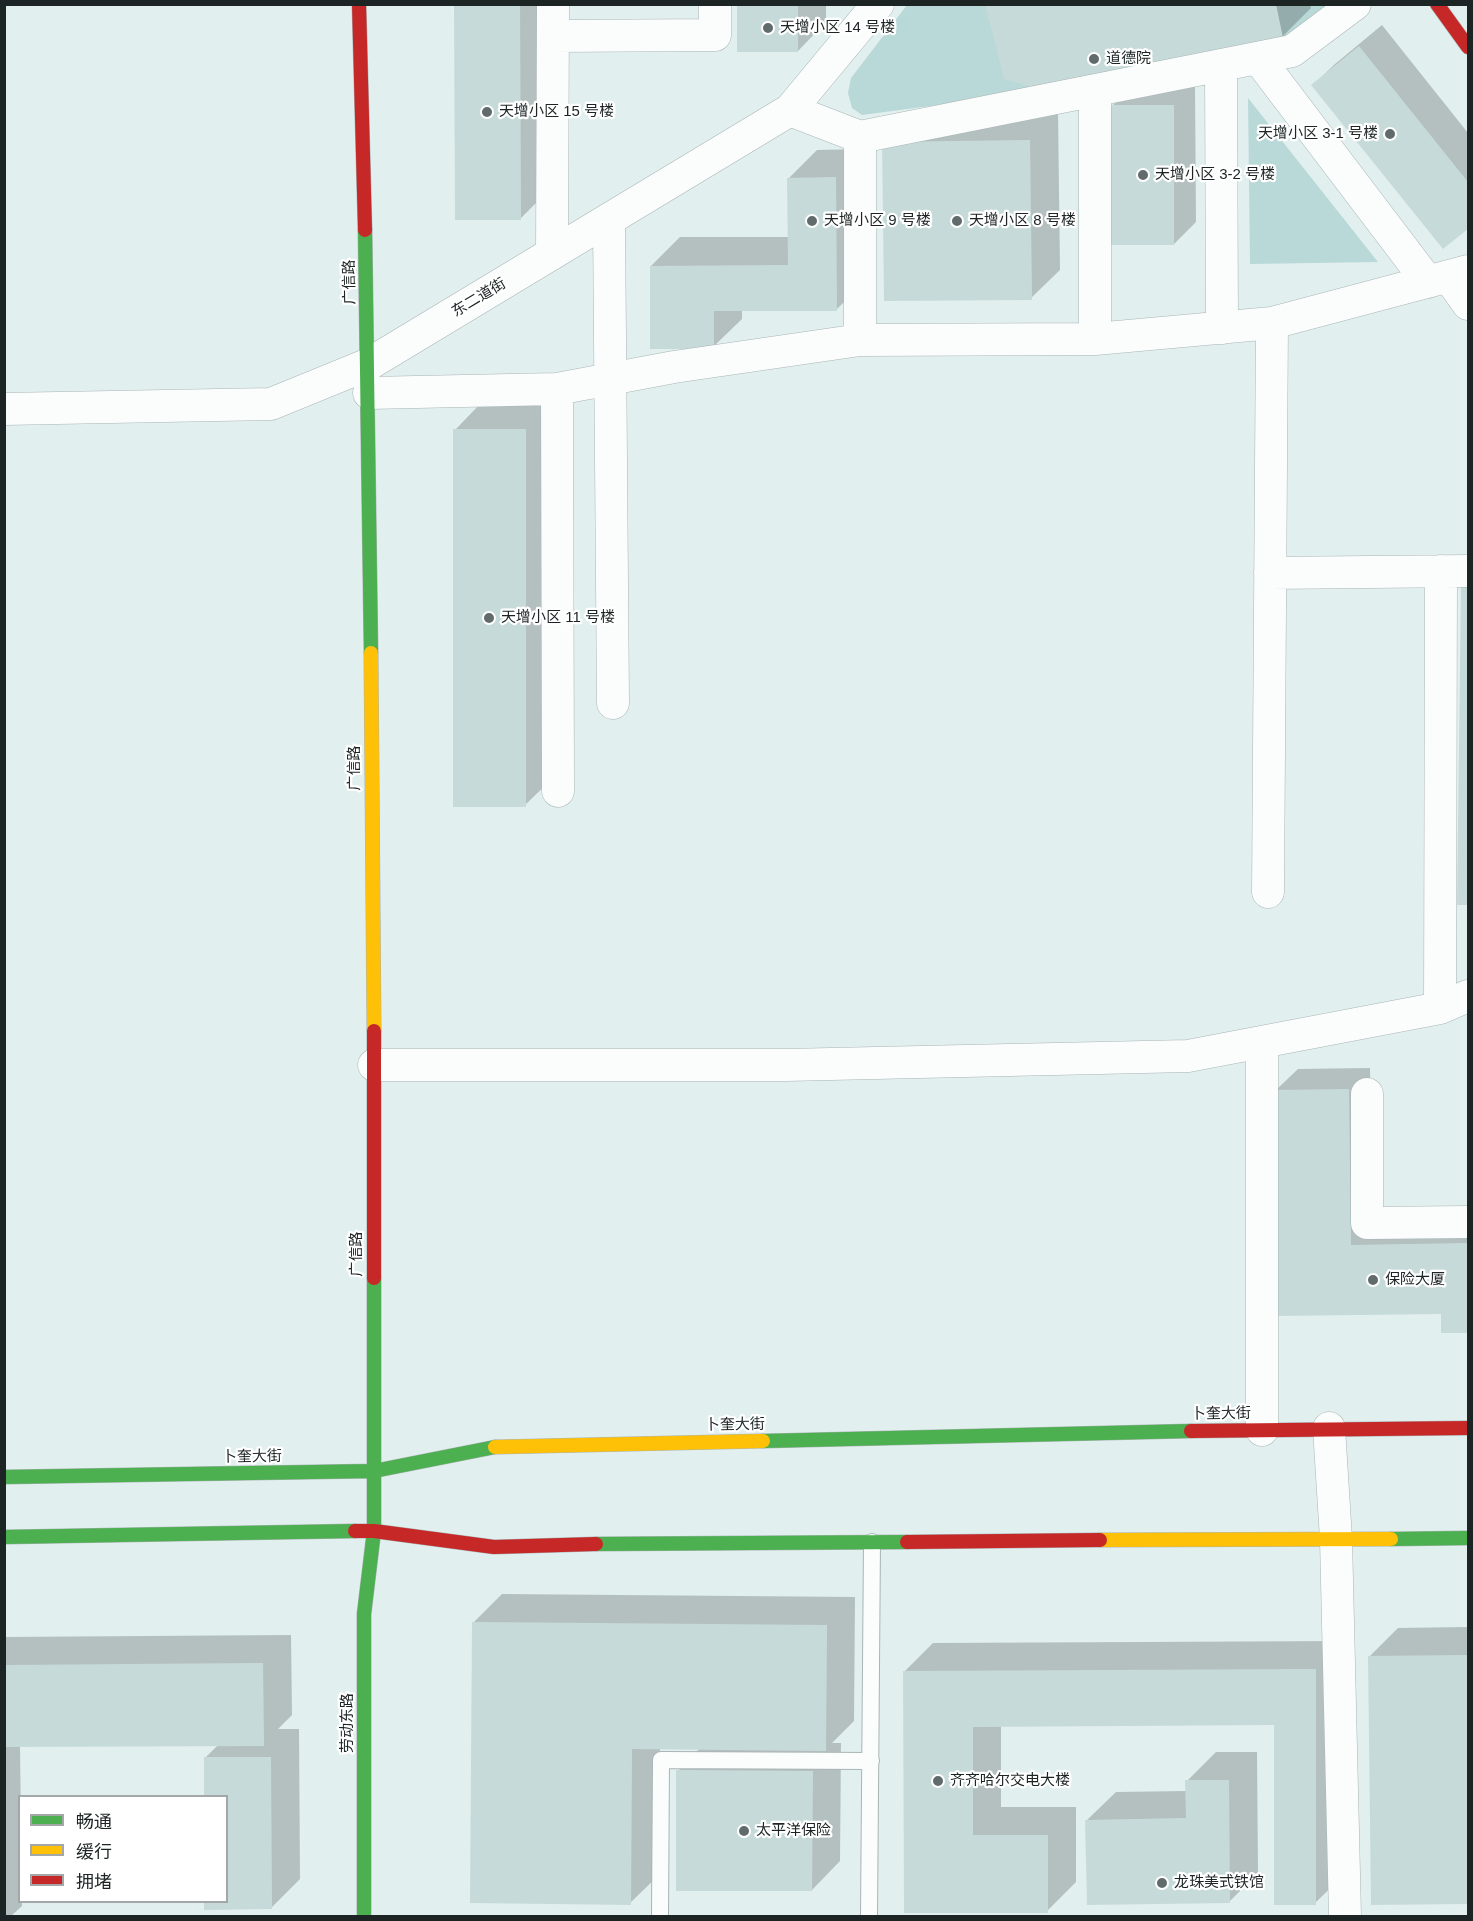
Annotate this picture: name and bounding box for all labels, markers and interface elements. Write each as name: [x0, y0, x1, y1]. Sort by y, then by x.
place label: 天增小区 14 号楼: [780, 19, 895, 37]
marker: 天增小区 14 号楼: [761, 21, 775, 35]
place label: 道德院: [1106, 50, 1151, 68]
marker: 道德院: [1087, 52, 1101, 66]
place label: 天增小区 15 号楼: [499, 103, 614, 121]
marker: 天增小区 15 号楼: [480, 105, 494, 119]
place label: 天增小区 3-1 号楼: [1258, 125, 1378, 143]
marker: 天增小区 3-1 号楼: [1383, 127, 1397, 141]
place label: 天增小区 3-2 号楼: [1155, 166, 1275, 184]
marker: 天增小区 3-2 号楼: [1136, 168, 1150, 182]
place label: 天增小区 9 号楼: [824, 212, 931, 230]
place label: 天增小区 8 号楼: [969, 212, 1076, 230]
marker: 天增小区 9 号楼: [805, 214, 819, 228]
marker: 天增小区 8 号楼: [950, 214, 964, 228]
street label: 广信路: [341, 259, 359, 305]
street label: 东二道街: [449, 275, 509, 321]
place label: 天增小区 11 号楼: [501, 609, 615, 627]
marker: 天增小区 11 号楼: [482, 611, 496, 625]
street label: 广信路: [346, 746, 364, 790]
street label: 广信路: [348, 1232, 366, 1276]
place label: 保险大厦: [1385, 1271, 1445, 1289]
marker: 保险大厦: [1366, 1273, 1380, 1287]
street label: 卜奎大街: [1191, 1404, 1251, 1424]
street label: 卜奎大街: [705, 1415, 765, 1435]
street label: 卜奎大街: [222, 1447, 282, 1467]
street label: 劳动东路: [339, 1693, 357, 1753]
place label: 齐齐哈尔交电大楼: [950, 1772, 1070, 1790]
marker: 齐齐哈尔交电大楼: [931, 1774, 945, 1788]
legend: [18, 1795, 228, 1903]
text: 畅通: [76, 1812, 112, 1832]
place label: 太平洋保险: [756, 1822, 831, 1840]
marker: 太平洋保险: [737, 1824, 751, 1838]
text: 缓行: [76, 1842, 112, 1862]
text: 拥堵: [76, 1872, 112, 1892]
place label: 龙珠美式铁馆: [1174, 1874, 1264, 1892]
marker: 龙珠美式铁馆: [1155, 1876, 1169, 1890]

